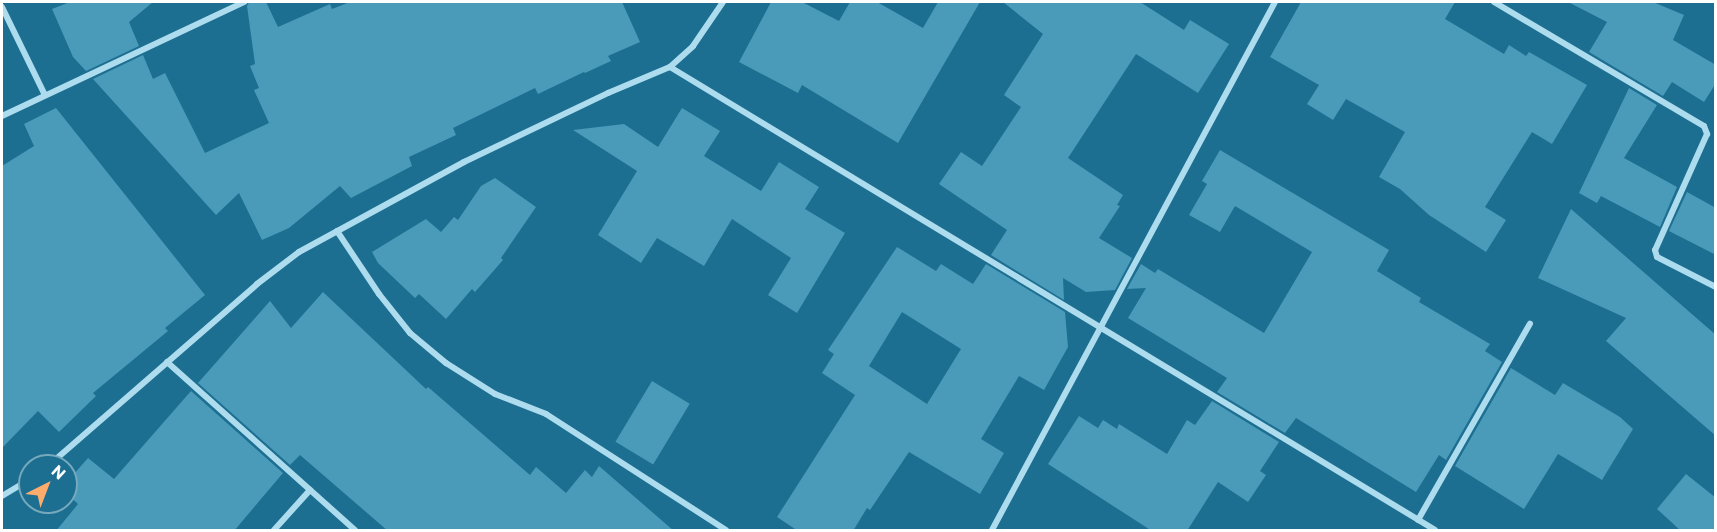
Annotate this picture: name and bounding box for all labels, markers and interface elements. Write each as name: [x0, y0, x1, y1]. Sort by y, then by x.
north arrow: [18, 454, 78, 514]
text: N: [48, 461, 70, 483]

